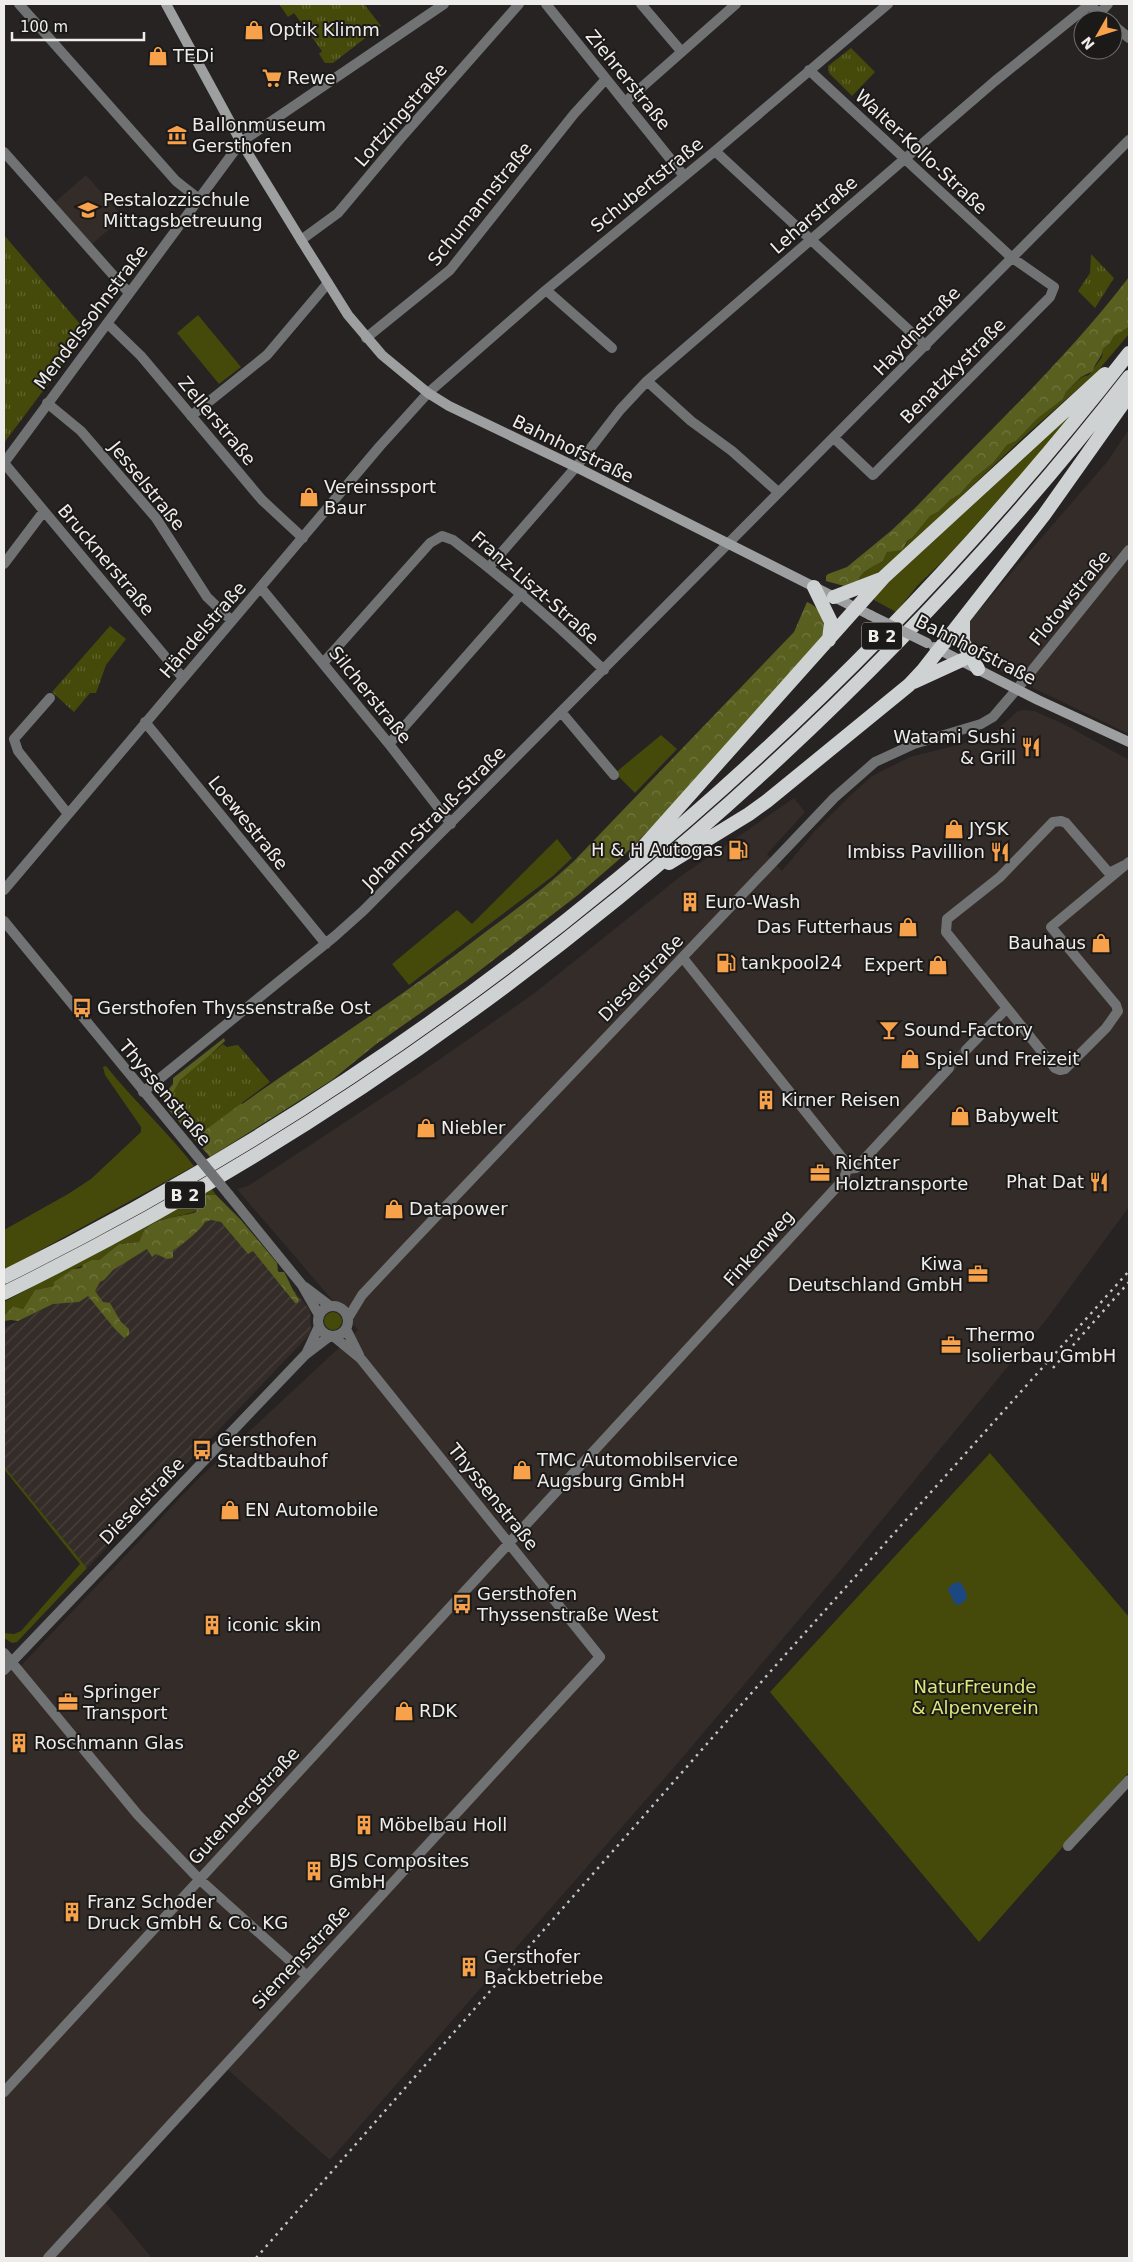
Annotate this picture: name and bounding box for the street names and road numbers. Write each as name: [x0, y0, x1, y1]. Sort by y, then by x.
street label: Ziehrerstraße: [582, 25, 675, 134]
street label: Lortzingstraße: [350, 59, 451, 171]
street label: Walter-Kollo-Straße: [851, 85, 992, 218]
street label: Schubertstraße: [586, 133, 707, 236]
street label: Schumannstraße: [423, 138, 536, 270]
street label: Leharstraße: [766, 171, 861, 258]
street label: Mendelssohnstraße: [29, 240, 152, 393]
street label: Haydnstraße: [869, 282, 964, 379]
street label: Benatzkystraße: [896, 314, 1010, 428]
street label: Zellerstraße: [174, 372, 261, 469]
street label: Bahnhofstraße: [509, 410, 637, 487]
street label: Jesselstraße: [104, 436, 190, 534]
street label: Brucknerstraße: [54, 500, 159, 620]
street label: Franz-Liszt-Straße: [467, 527, 603, 649]
street label: Flotowstraße: [1025, 546, 1114, 650]
street label: Händelstraße: [155, 577, 250, 682]
street label: Bahnhofstraße: [913, 610, 1040, 689]
road number: B 2: [862, 622, 902, 650]
street label: Silcherstraße: [325, 642, 416, 747]
street label: Johann-Strauß-Straße: [357, 742, 510, 894]
street label: Loewestraße: [204, 771, 293, 874]
street label: Dieselstraße: [594, 930, 687, 1025]
street label: Thyssenstraße: [114, 1035, 216, 1150]
road number: B 2: [165, 1182, 205, 1208]
street label: Finkenweg: [719, 1205, 798, 1290]
street label: Thyssenstraße: [443, 1438, 543, 1554]
street label: Dieselstraße: [95, 1453, 188, 1548]
street label: Gutenbergstraße: [184, 1742, 304, 1869]
street label: Siemensstraße: [247, 1900, 354, 2013]

